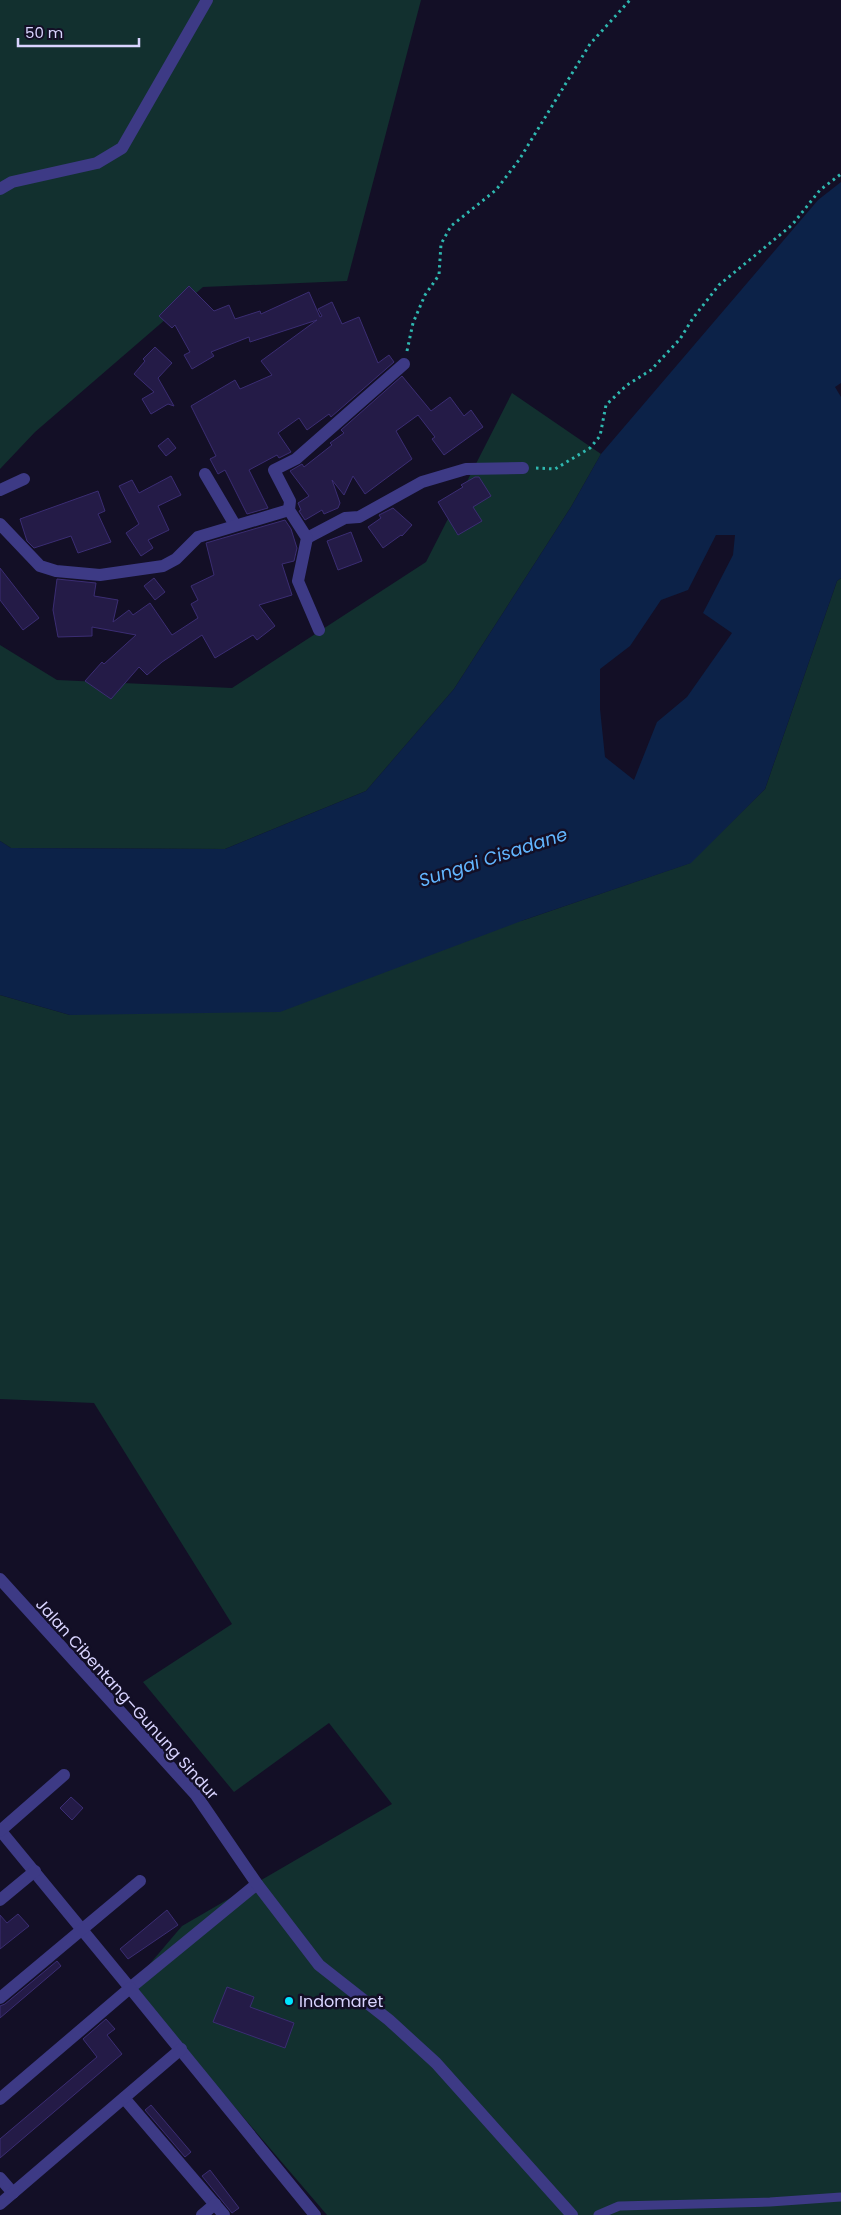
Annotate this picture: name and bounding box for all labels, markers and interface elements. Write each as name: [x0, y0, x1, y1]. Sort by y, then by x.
scale bar: [18, 15, 139, 47]
text: 50 m: [25, 22, 63, 43]
water label: Sungai Cisadane: [416, 821, 570, 893]
street label: Jalan Cibentang–Gunung Sindur: [30, 1593, 224, 1805]
place label: Indomaret: [299, 1990, 383, 2013]
marker: Indomaret: [283, 1995, 295, 2007]

